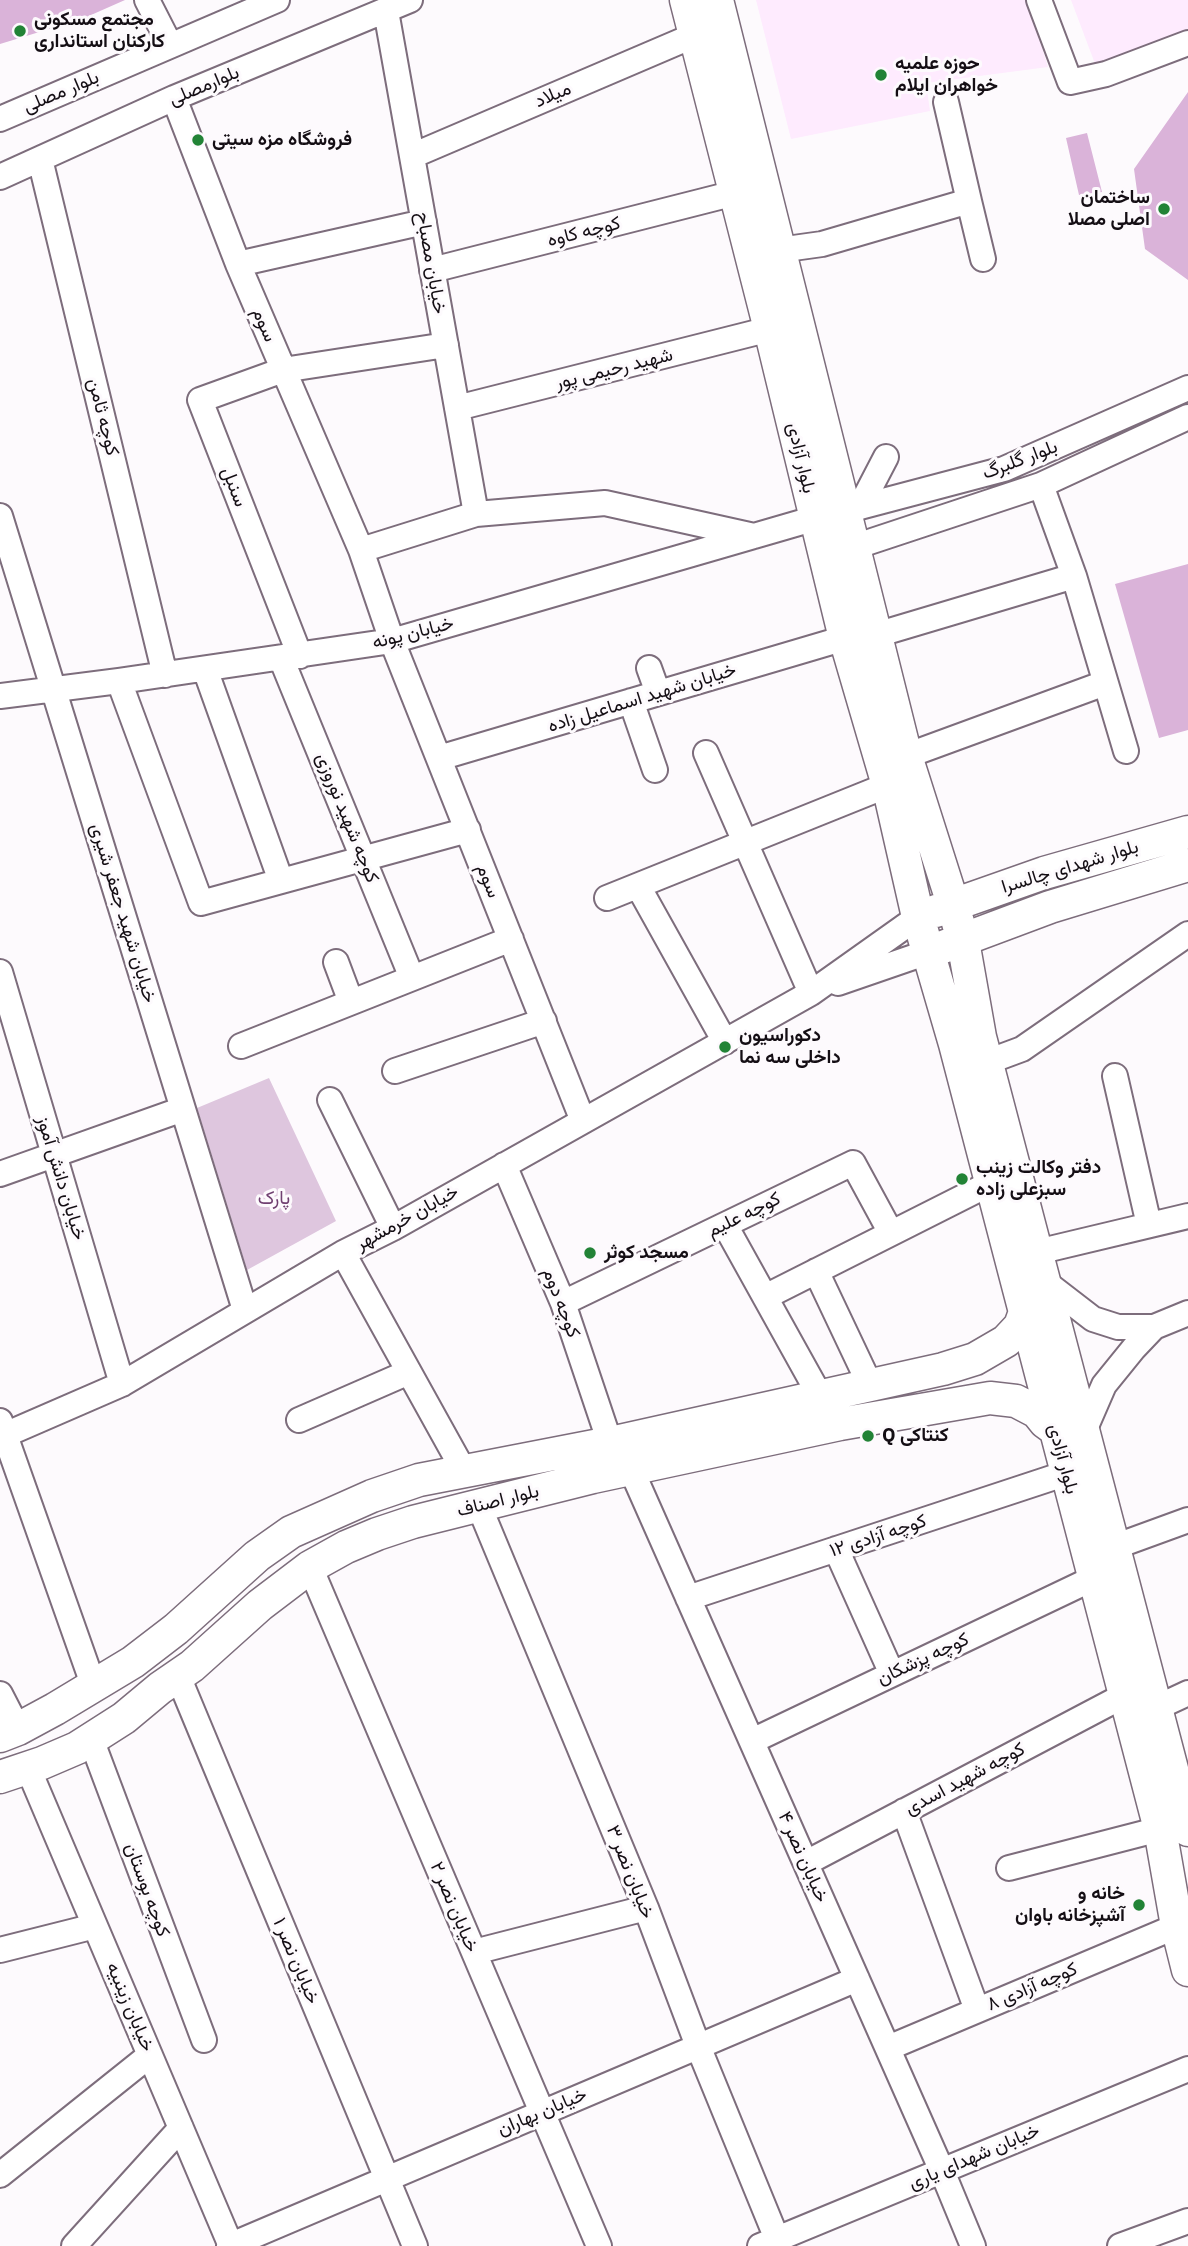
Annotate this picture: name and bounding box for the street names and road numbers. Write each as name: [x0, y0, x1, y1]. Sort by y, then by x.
street label: بلوارمصلی: [165, 61, 243, 111]
street label: بلوار مصلی: [20, 66, 102, 118]
street label: میلاد: [531, 77, 575, 113]
street label: خیابان مصباح: [411, 210, 451, 316]
street label: کوچه کاوه: [545, 212, 623, 252]
street label: سوم: [247, 305, 281, 345]
street label: شهید رحیمی پور: [553, 343, 675, 395]
street label: کوچه ثامن: [82, 376, 124, 458]
street label: بلوار آزادی: [782, 420, 820, 496]
street label: بلوار گلبرگ: [979, 435, 1061, 485]
street label: سنبل: [216, 464, 252, 510]
street label: خیابان پونه: [370, 612, 456, 654]
street label: خیابان شهید اسماعیل زاده: [545, 658, 739, 738]
street label: کوچه شهید نوروزی: [311, 750, 383, 886]
street label: خیابان شهید جعفر شیری: [85, 820, 161, 1006]
street label: بلوار شهدای چالسرا: [999, 835, 1141, 899]
street label: سوم: [471, 861, 505, 901]
street label: خیابان دانش آموز: [31, 1113, 91, 1243]
street label: خیابان خرمشهر: [352, 1180, 462, 1256]
street label: کوچه علیم: [704, 1187, 784, 1243]
street label: کوچه دوم: [537, 1265, 585, 1341]
street label: بلوار آزادی: [1043, 1421, 1083, 1497]
street label: بلوار اصناف: [455, 1480, 541, 1522]
street label: کوچه آزادی ۱۲: [827, 1510, 929, 1562]
street label: کوچه پزشکان: [873, 1628, 973, 1690]
street label: کوچه شهید اسدی: [901, 1738, 1029, 1820]
street label: خیابان نصر ۴: [773, 1808, 833, 1906]
street label: خیابان نصر ۳: [601, 1822, 659, 1922]
street label: کوچه بوستان: [120, 1840, 174, 1940]
street label: خیابان نصر ۲: [425, 1858, 483, 1956]
street label: خیابان نصر ۱: [268, 1914, 324, 2008]
street label: کوچه آزادی ۸: [983, 1958, 1081, 2016]
street label: خیابان زینبیه: [101, 1959, 159, 2055]
street label: خیابان بهاران: [494, 2083, 590, 2141]
street label: خیابان شهدای یاری: [905, 2119, 1043, 2195]

